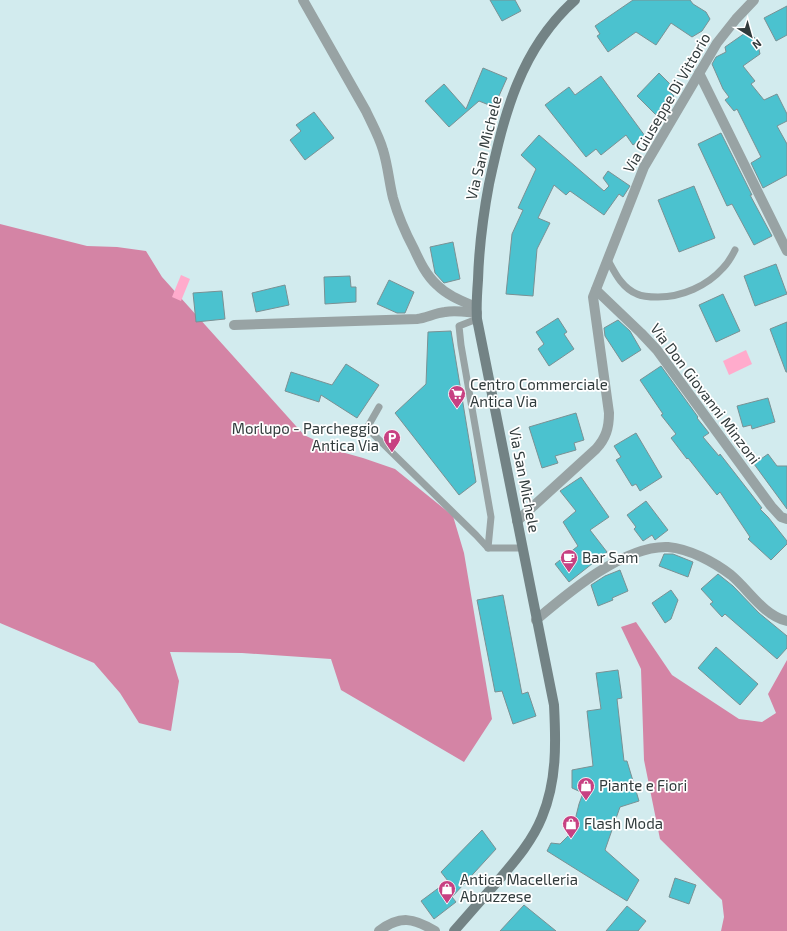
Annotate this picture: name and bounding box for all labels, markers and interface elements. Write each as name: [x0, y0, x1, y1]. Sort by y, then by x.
north arrow: [731, 16, 771, 56]
street label: Via Giuseppe Di Vittorio: [619, 29, 714, 176]
text: N: [750, 37, 764, 52]
street label: Via San Michele: [461, 94, 505, 202]
street label: Via Don Giovanni Minzoni: [647, 320, 765, 467]
place label: Centro Commerciale Antica Via: [470, 375, 608, 410]
supermarket icon: Centro Commerciale Antica Via: [447, 384, 467, 409]
place label: Morlupo - Parcheggio Antica Via: [232, 419, 379, 454]
street label: Via San Michele: [506, 426, 544, 534]
parking icon: Morlupo - Parcheggio Antica Via: [382, 428, 402, 453]
cafe icon: Bar Sam: [559, 548, 579, 573]
place label: Bar Sam: [582, 548, 638, 566]
shop icon: Piante e Fiori: [576, 776, 596, 801]
place label: Piante e Fiori: [599, 776, 687, 794]
shop icon: Flash Moda: [561, 814, 581, 839]
place label: Flash Moda: [584, 814, 663, 832]
place label: Antica Macelleria Abruzzese: [460, 870, 578, 905]
shop icon: Antica Macelleria Abruzzese: [437, 879, 457, 904]

